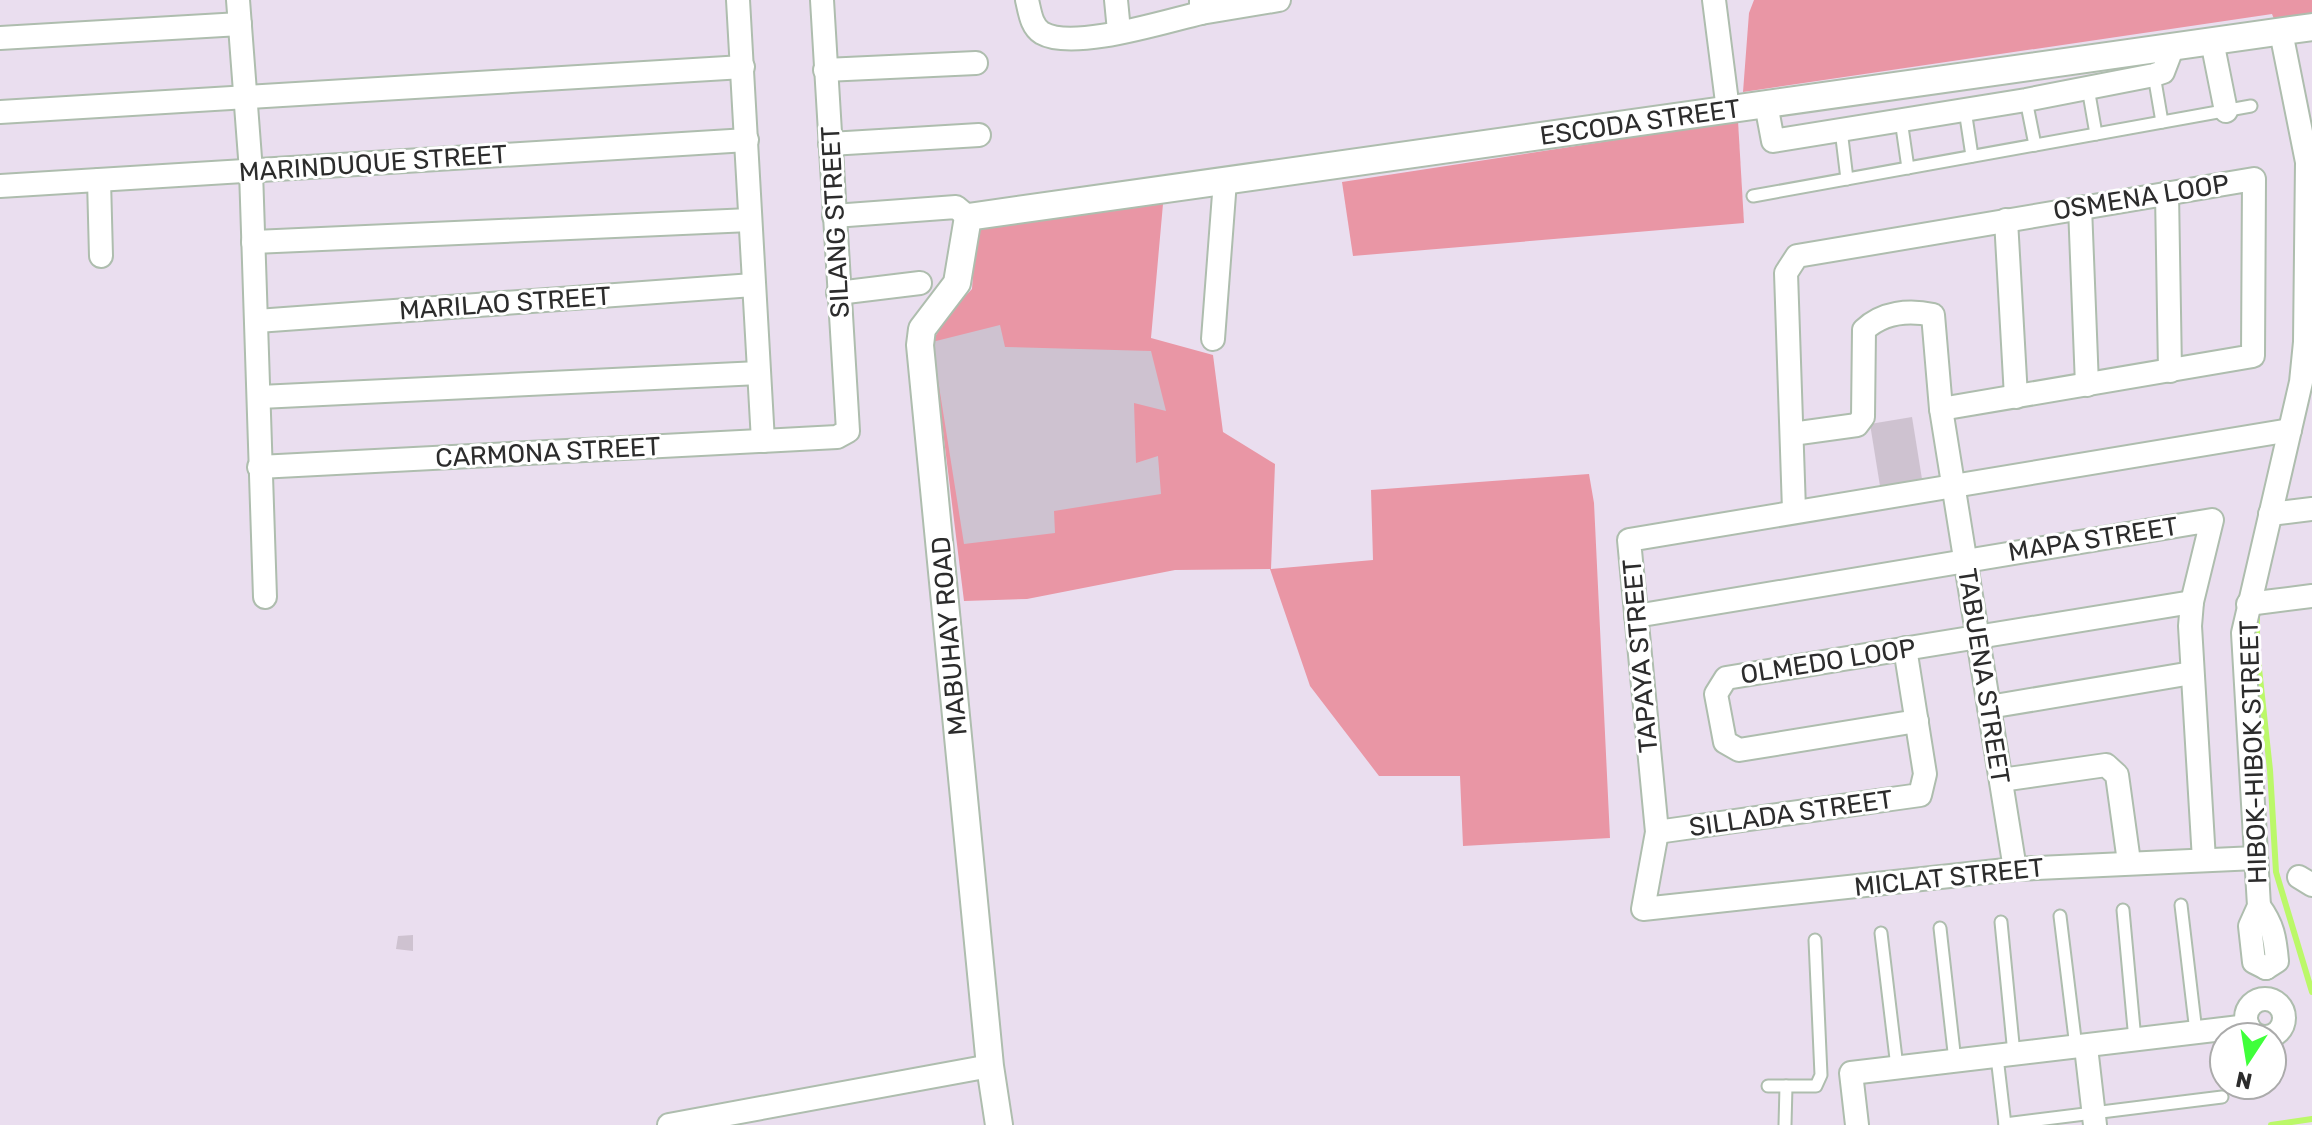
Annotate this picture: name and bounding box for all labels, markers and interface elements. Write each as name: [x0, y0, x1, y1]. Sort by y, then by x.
street label: ESCODA STREET: [1538, 93, 1742, 152]
street label: SILANG STREET: [815, 125, 856, 319]
street label: MARINDUQUE STREET: [238, 139, 508, 188]
street label: OSMENA LOOP: [2051, 168, 2231, 227]
street label: MARILAO STREET: [398, 281, 612, 326]
street label: CARMONA STREET: [435, 431, 661, 474]
street label: MAPA STREET: [2006, 511, 2180, 568]
street label: MABUHAY ROAD: [925, 535, 974, 737]
street label: TAPAYA STREET: [1617, 558, 1664, 754]
street label: TABUENA STREET: [1951, 566, 2016, 786]
street label: HIBOK-HIBOK STREET: [2233, 619, 2274, 885]
street label: OLMEDO LOOP: [1738, 632, 1918, 691]
street label: SILLADA STREET: [1687, 784, 1895, 843]
street label: MICLAT STREET: [1853, 852, 2045, 903]
north arrow: [2208, 1021, 2288, 1101]
text: N: [2233, 1065, 2254, 1095]

